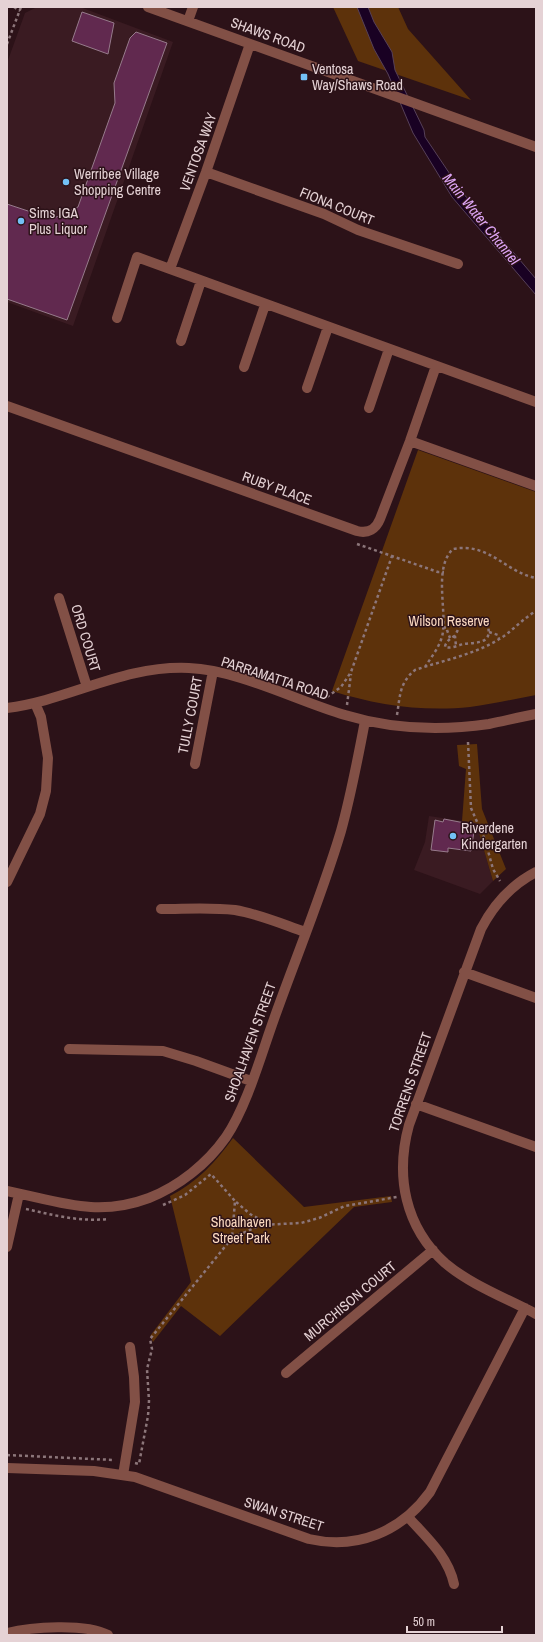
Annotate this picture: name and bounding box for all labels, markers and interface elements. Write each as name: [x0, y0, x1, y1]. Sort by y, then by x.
street label: SHAWS ROAD: [228, 13, 308, 57]
place label: Ventosa Way/Shaws Road: [312, 60, 403, 94]
marker: Ventosa Way/Shaws Road: [299, 72, 309, 82]
street label: VENTOSA WAY: [175, 110, 221, 194]
place label: Werribee Village Shopping Centre: [74, 165, 161, 199]
water label: Main Water Channel: [438, 168, 525, 269]
marker: Werribee Village Shopping Centre: [61, 177, 71, 187]
street label: FIONA COURT: [297, 183, 377, 229]
place label: Sims IGA Plus Liquor: [29, 204, 87, 238]
marker: Sims IGA Plus Liquor: [16, 216, 26, 226]
street label: RUBY PLACE: [240, 467, 314, 509]
street label: ORD COURT: [67, 602, 105, 674]
park label: Wilson Reserve: [408, 612, 490, 630]
street label: PARRAMATTA ROAD: [219, 652, 331, 704]
street label: TULLY COURT: [174, 675, 206, 755]
place label: Riverdene Kindergarten: [461, 819, 527, 853]
marker: Riverdene Kindergarten: [448, 831, 458, 841]
street label: SHOALHAVEN STREET: [220, 980, 280, 1104]
street label: TORRENS STREET: [384, 1030, 436, 1134]
park label: Shoalhaven Street Park: [211, 1213, 271, 1247]
street label: MURCHISON COURT: [300, 1257, 400, 1345]
street label: SWAN STREET: [242, 1493, 326, 1535]
scale bar: [407, 1608, 502, 1634]
text: 50 m: [413, 1614, 435, 1630]

